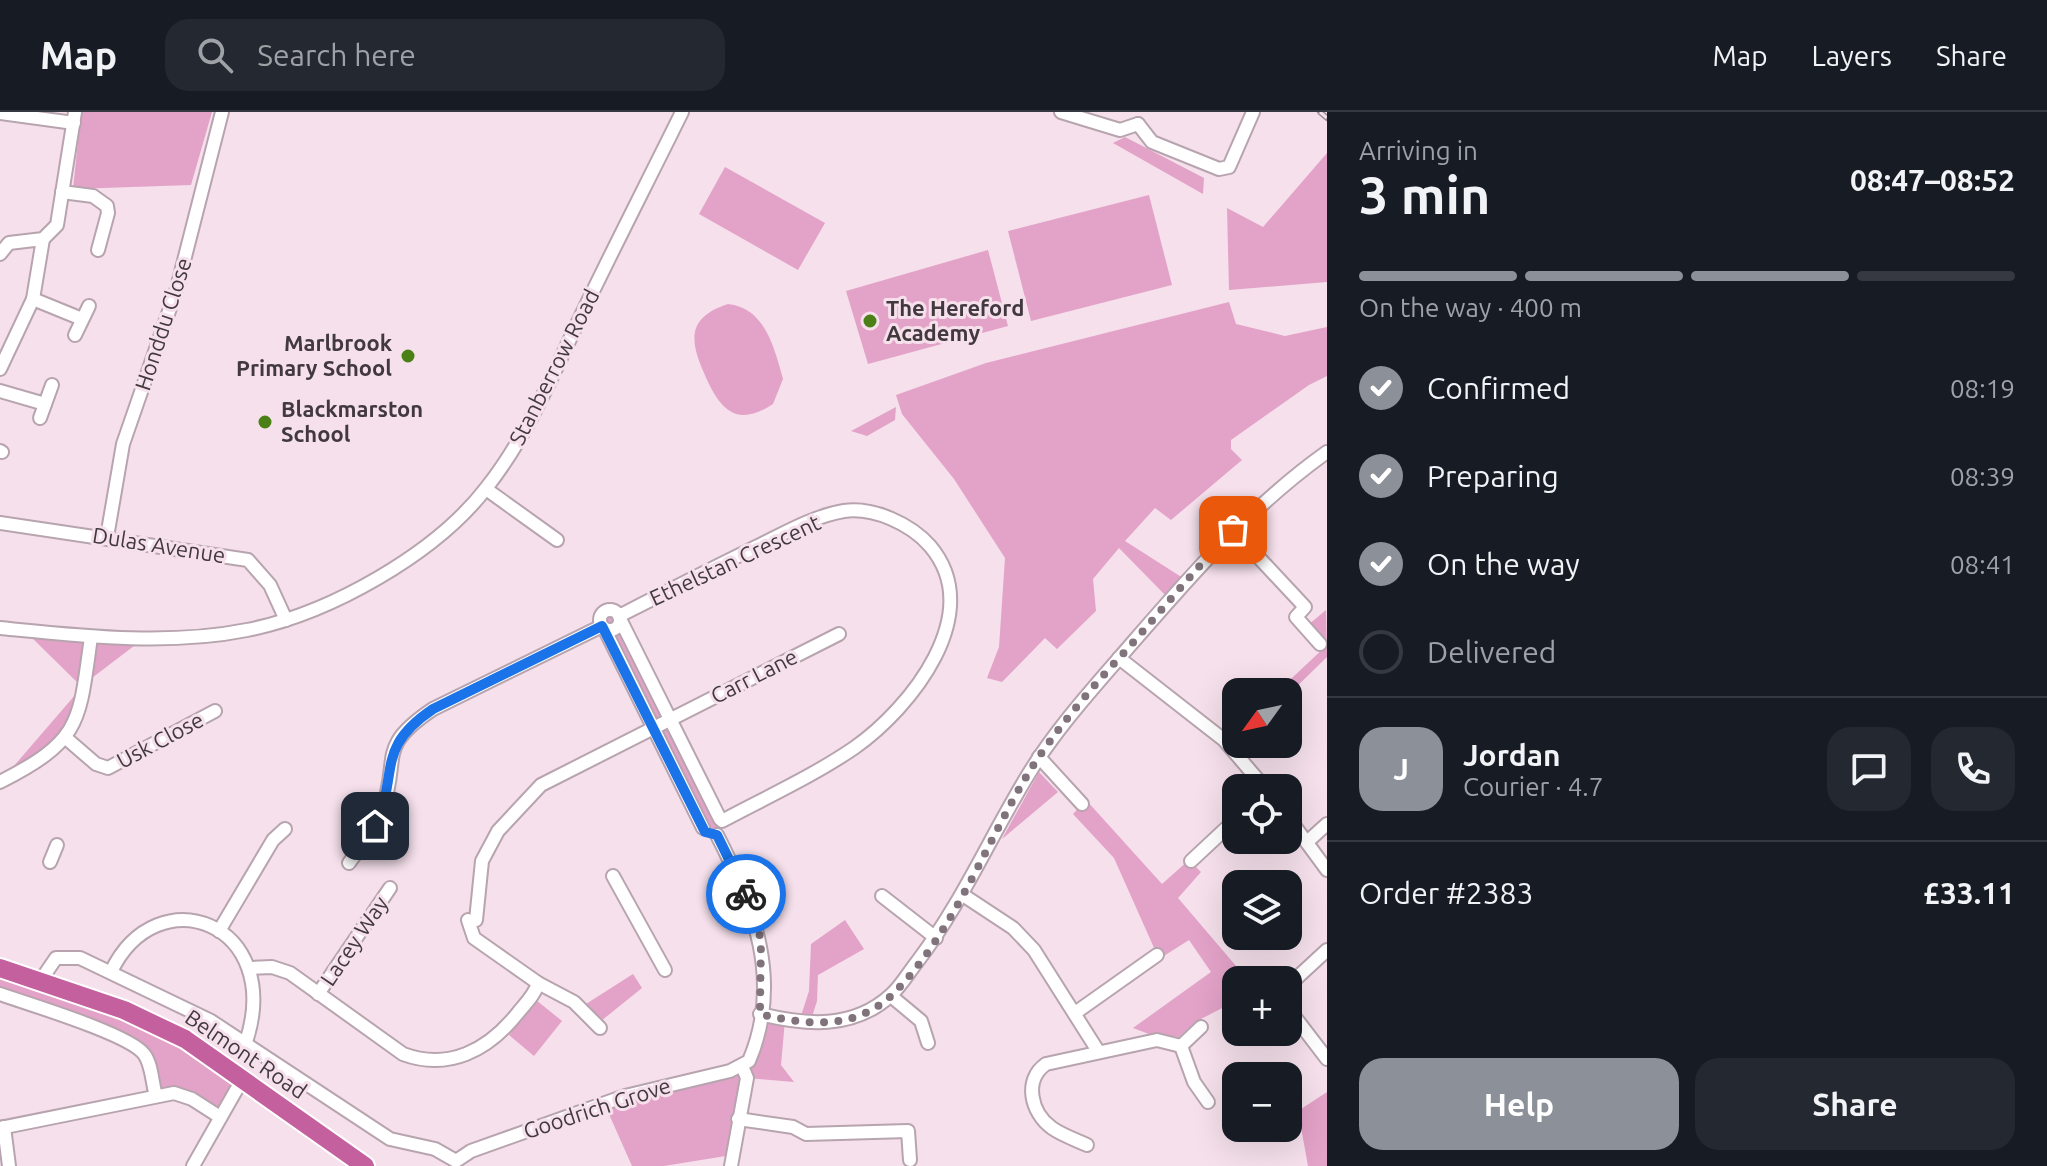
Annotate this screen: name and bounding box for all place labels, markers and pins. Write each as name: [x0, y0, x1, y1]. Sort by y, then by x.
place label: The Hereford Academy: [886, 295, 1024, 345]
marker: The Hereford Academy: [861, 312, 879, 330]
place label: Marlbrook Primary School: [236, 330, 393, 380]
marker: Marlbrook Primary School: [399, 347, 417, 365]
place label: Blackmarston School: [281, 396, 423, 446]
marker: Blackmarston School: [256, 413, 274, 431]
pin: [1199, 496, 1267, 564]
pin: [341, 792, 409, 860]

